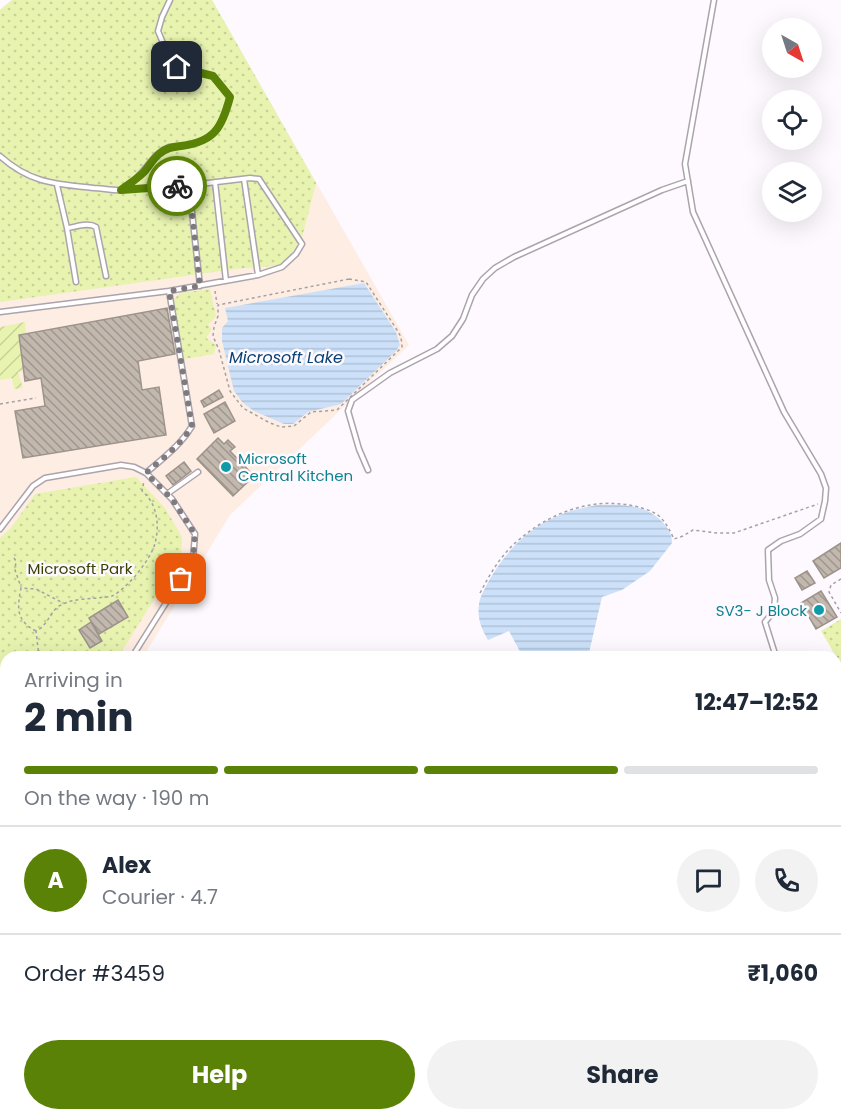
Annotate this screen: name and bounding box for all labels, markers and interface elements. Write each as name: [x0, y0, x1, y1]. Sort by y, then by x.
north arrow: [762, 18, 822, 78]
map controls: [762, 18, 822, 222]
pin: [151, 41, 202, 92]
icon: home: [160, 50, 193, 83]
button: locate: [762, 90, 822, 150]
courier: [147, 156, 207, 216]
button: layers: [762, 162, 822, 222]
icon: bike: [161, 170, 194, 203]
water label: Microsoft Lake: [229, 346, 343, 369]
place label: Microsoft Central Kitchen: [238, 448, 353, 486]
marker: Microsoft Central Kitchen: [219, 460, 233, 474]
pin: [155, 553, 206, 604]
park label: Microsoft Park: [28, 558, 133, 579]
icon: bag: [164, 562, 197, 595]
place label: SV3- J Block: [716, 600, 807, 621]
marker: SV3- J Block: [812, 603, 826, 617]
text: Arriving in: [24, 666, 123, 694]
text: 12:47–12:52: [695, 687, 818, 718]
text: 2 min: [24, 690, 134, 745]
text: On the way · 190 m: [24, 784, 209, 812]
button: chat: [677, 849, 740, 912]
button: phone: [755, 849, 818, 912]
text: Alex: [102, 850, 151, 881]
text: A: [47, 865, 64, 896]
text: Courier · 4.7: [102, 883, 218, 911]
text: Order #3459: [24, 958, 165, 989]
text: ₹1,060: [748, 958, 818, 989]
button: Help: [24, 1040, 415, 1109]
button: Share: [427, 1040, 818, 1109]

